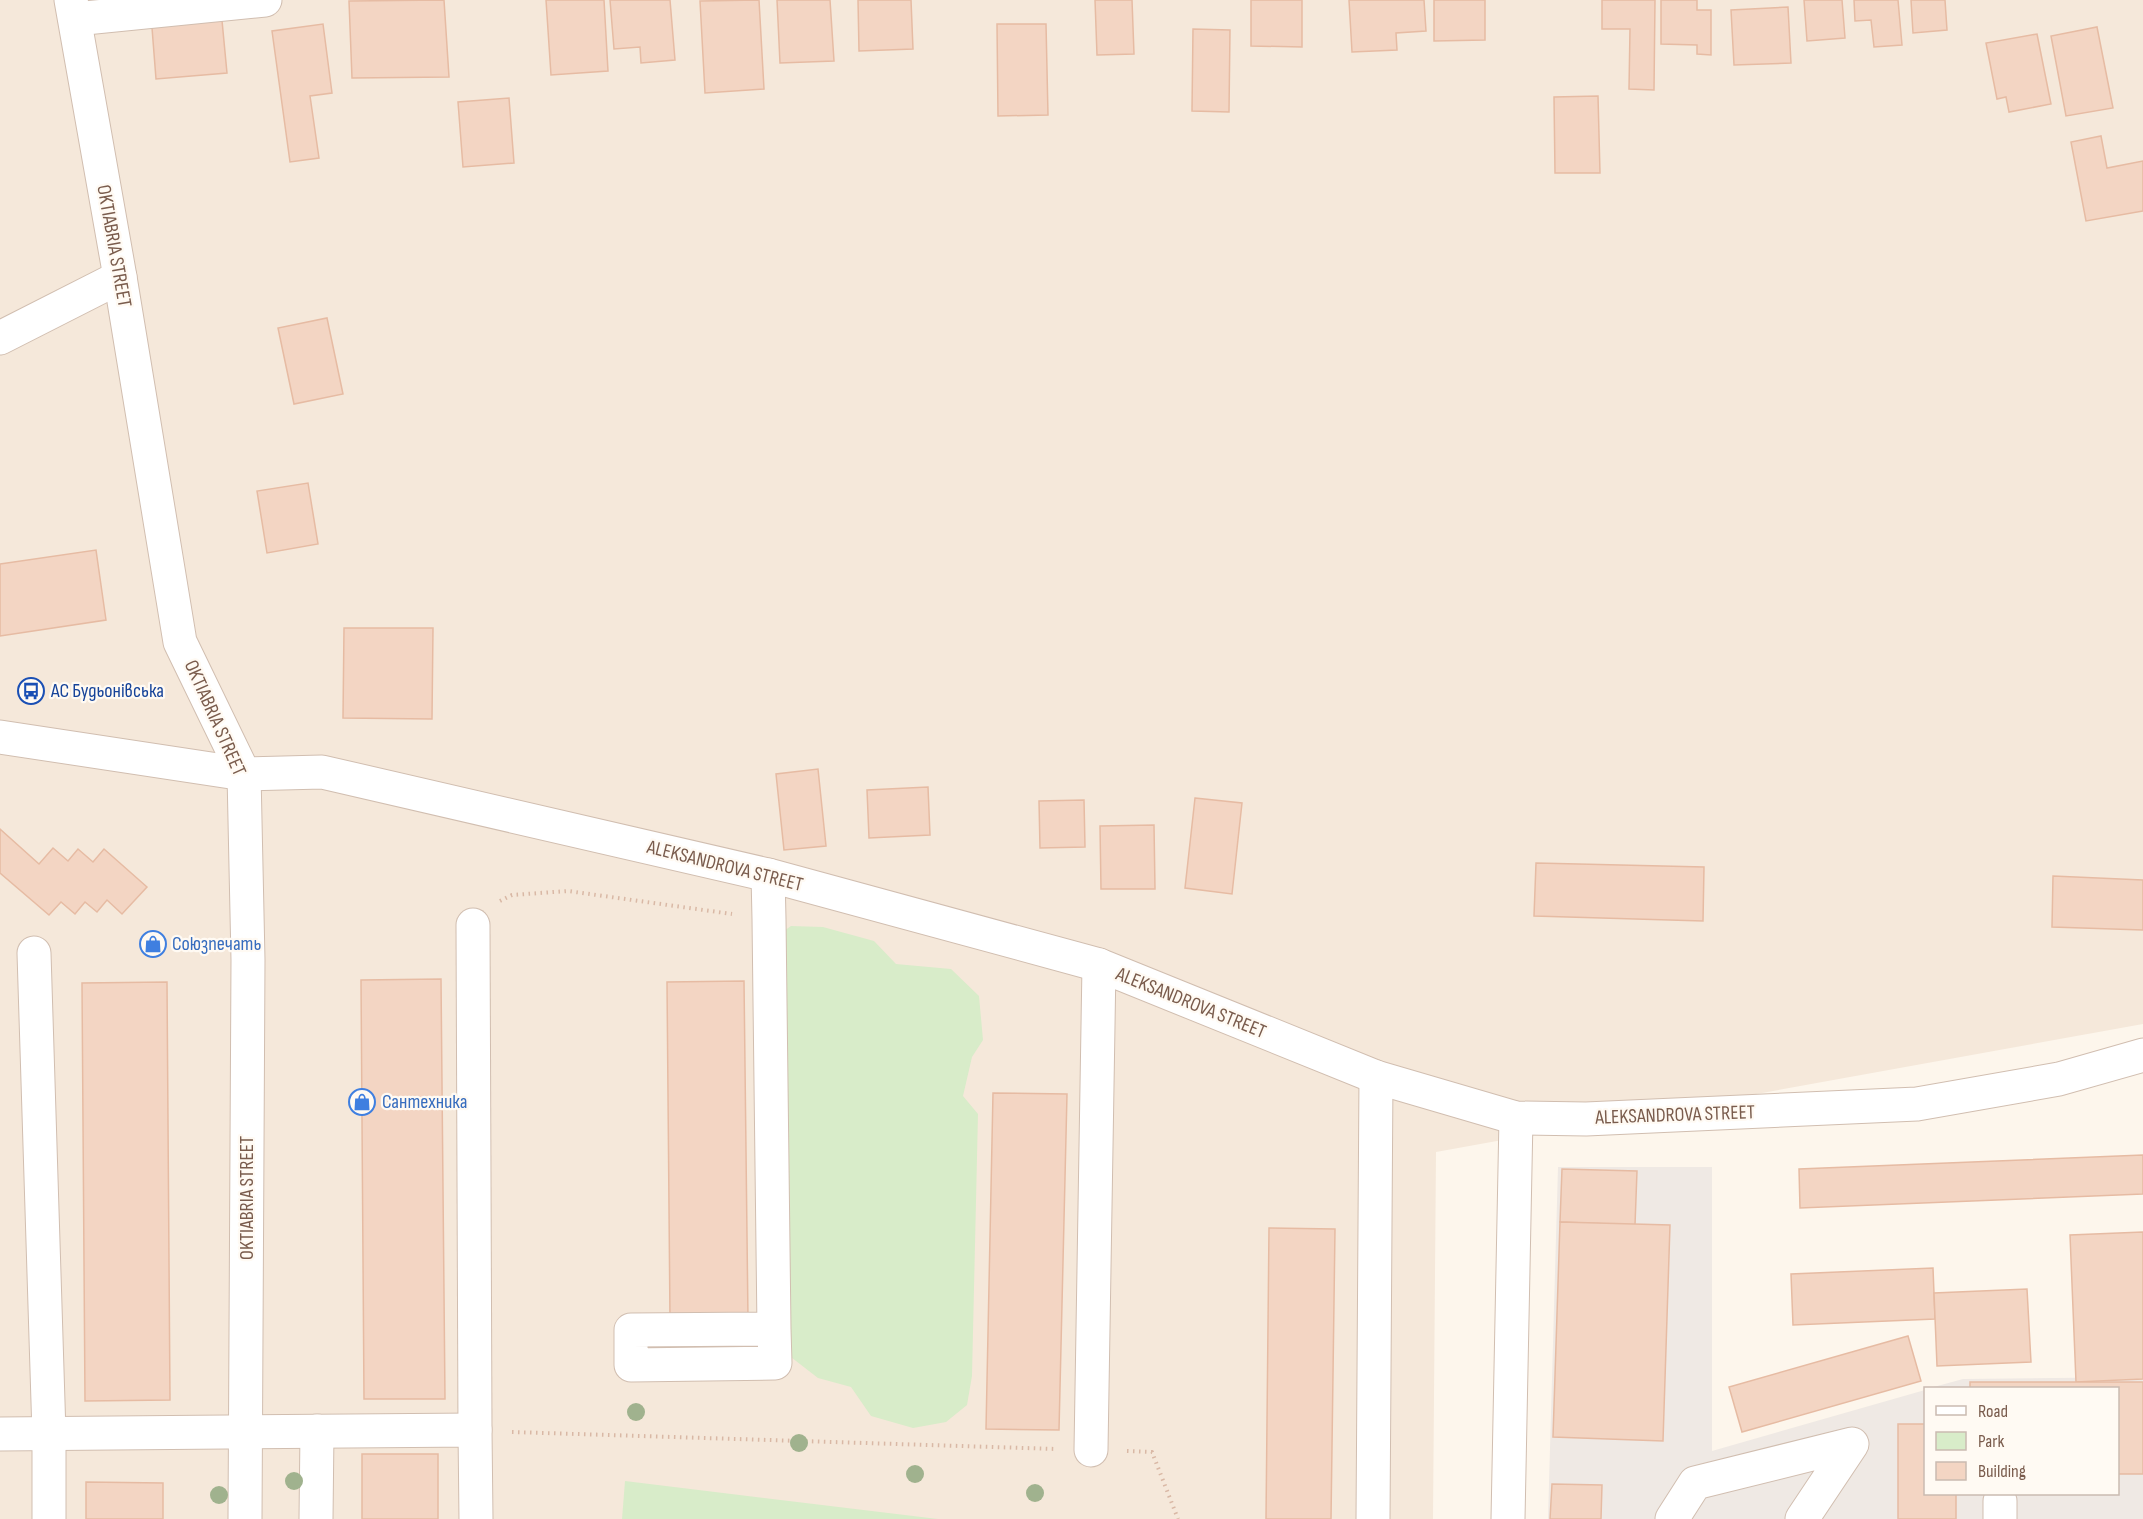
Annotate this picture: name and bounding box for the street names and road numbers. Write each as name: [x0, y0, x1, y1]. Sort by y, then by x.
street label: OKTIABRIA STREET: [91, 183, 137, 309]
street label: OKTIABRIA STREET: [179, 656, 251, 780]
street label: ALEKSANDROVA STREET: [644, 835, 805, 897]
street label: ALEKSANDROVA STREET: [1112, 962, 1270, 1044]
street label: ALEKSANDROVA STREET: [1594, 1100, 1755, 1130]
street label: OKTIABRIA STREET: [235, 1136, 259, 1260]

